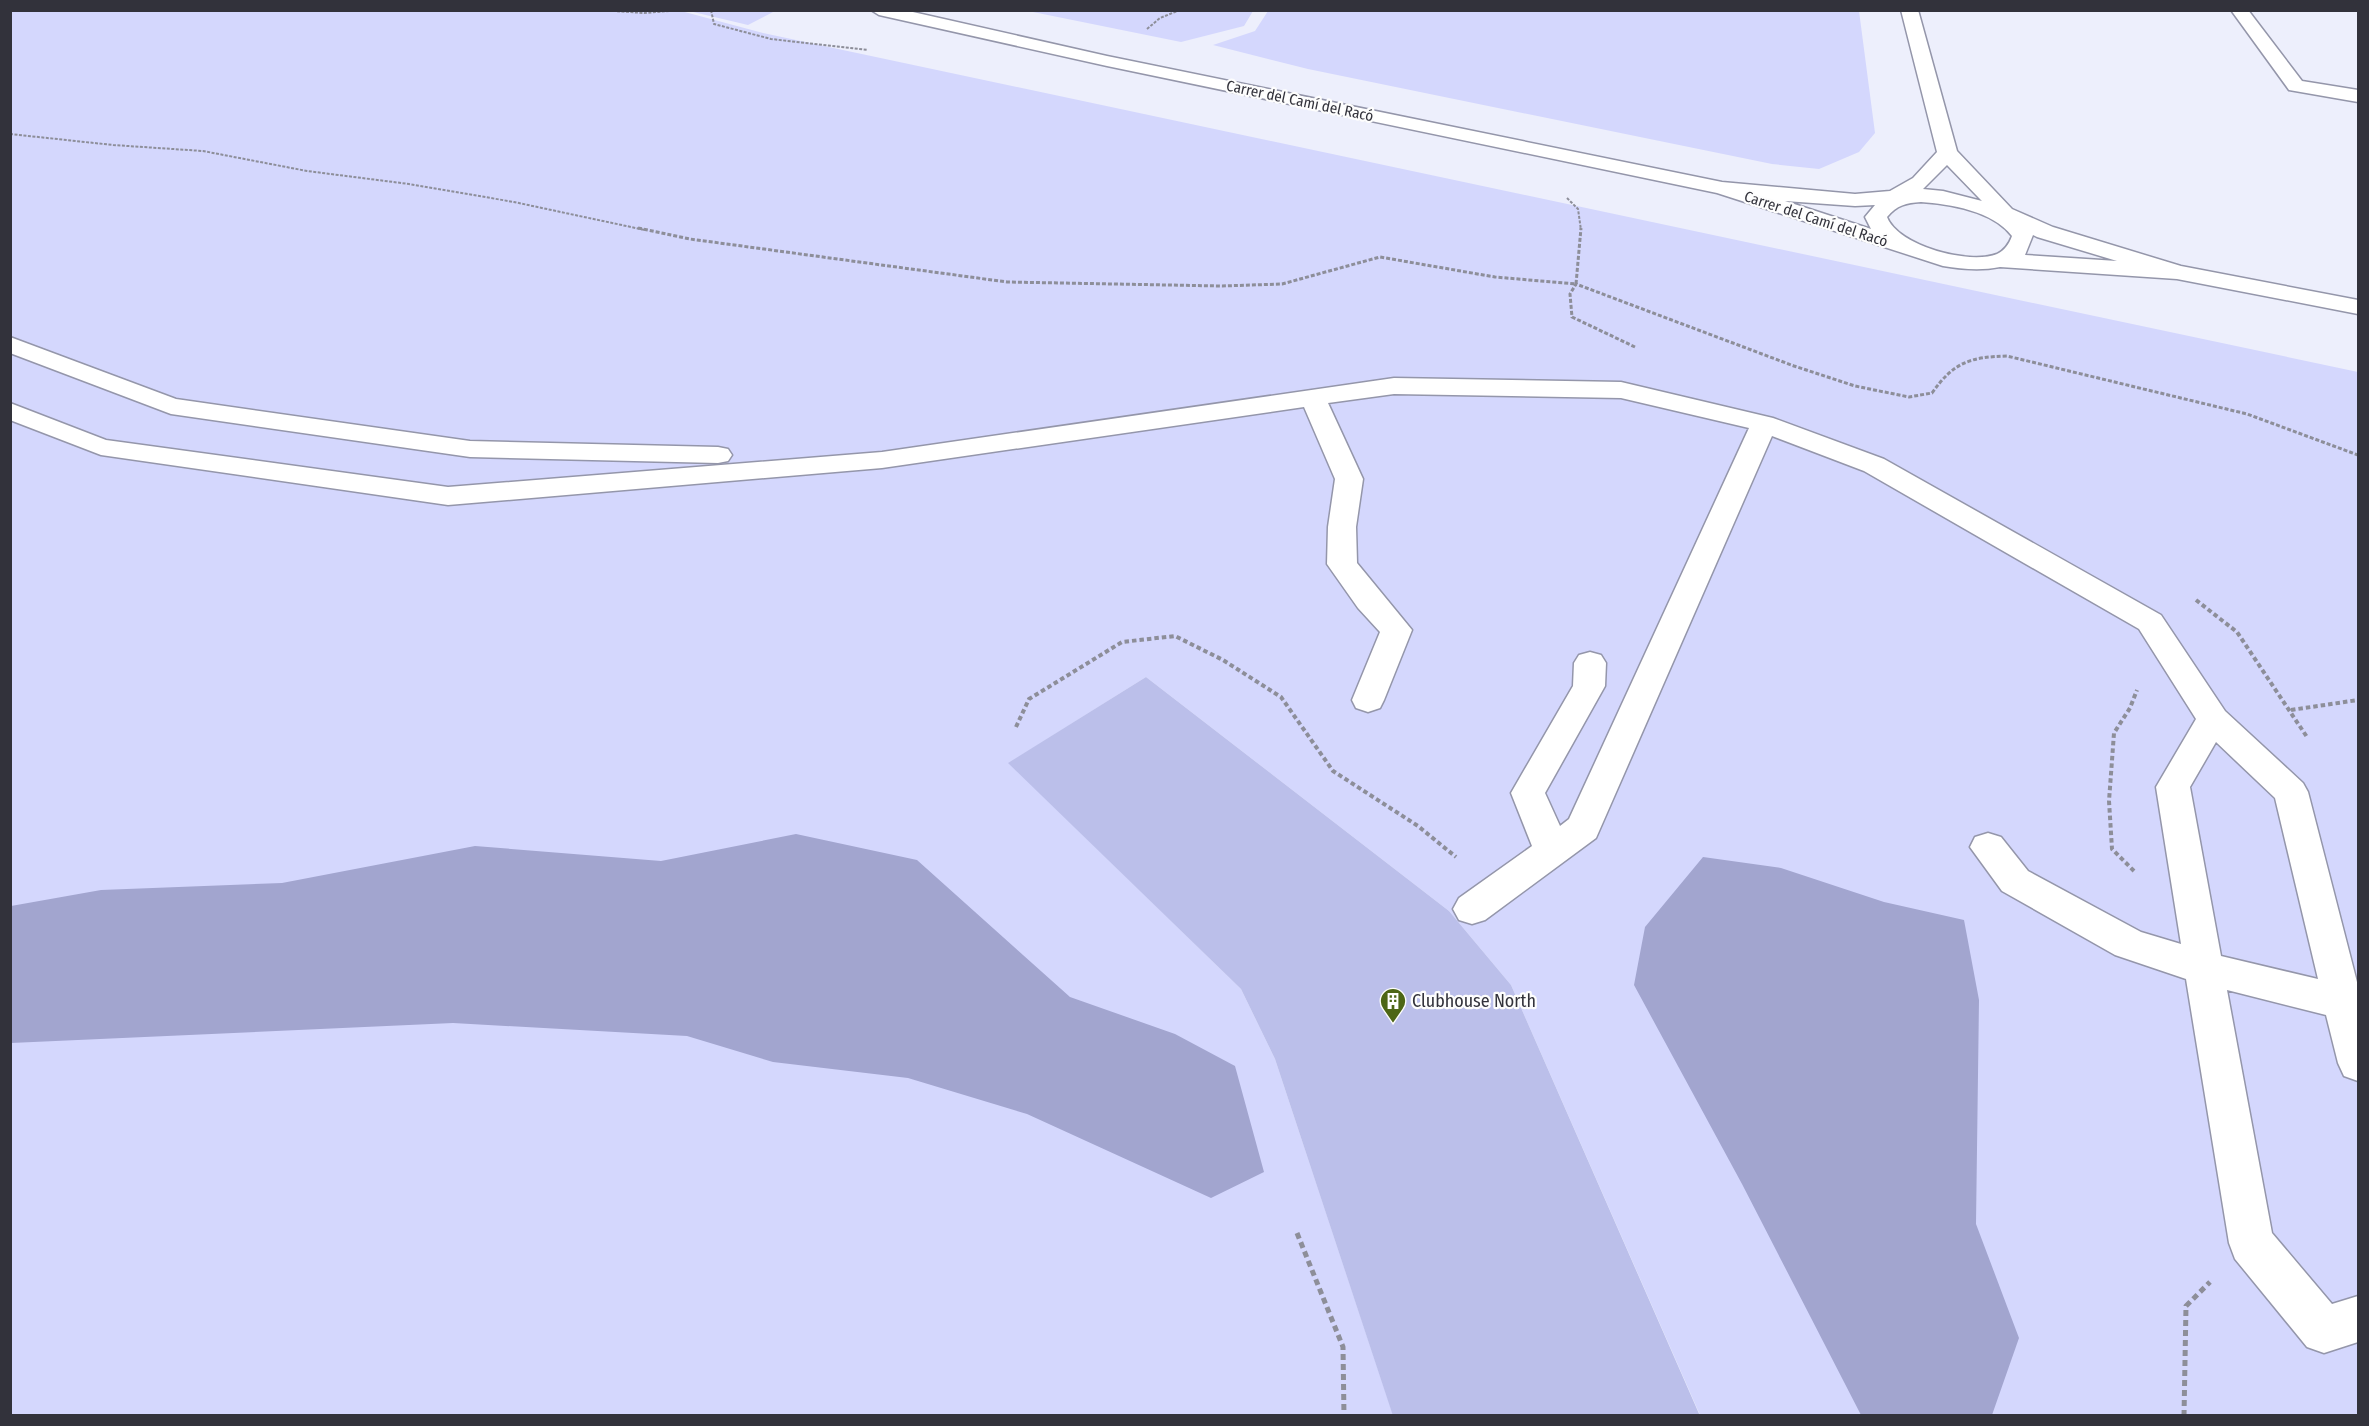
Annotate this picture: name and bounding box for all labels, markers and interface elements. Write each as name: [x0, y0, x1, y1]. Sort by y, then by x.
street label: Carrer del Camí del Racó: [1225, 77, 1375, 125]
street label: Carrer del Camí del Racó: [1742, 187, 1890, 251]
building icon: Clubhouse North: [1378, 986, 1408, 1024]
place label: Clubhouse North: [1412, 990, 1536, 1012]

